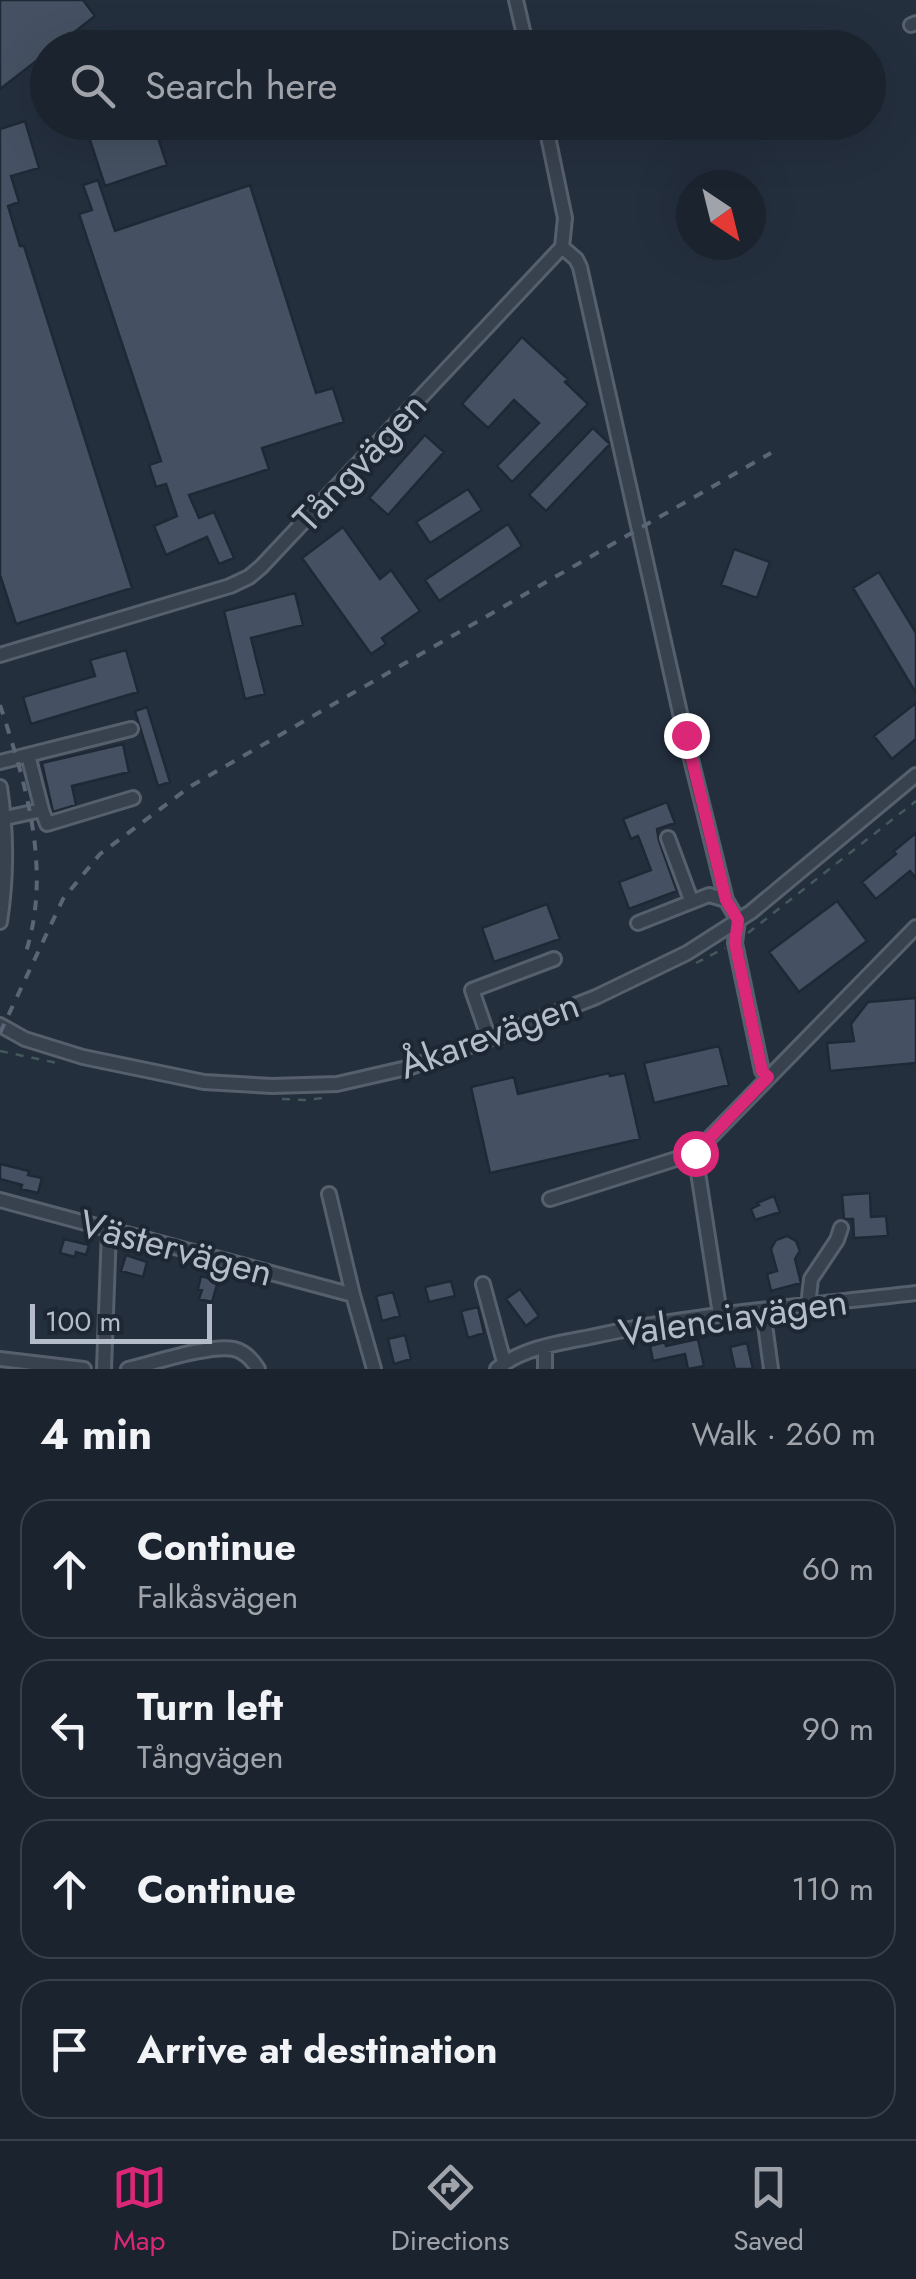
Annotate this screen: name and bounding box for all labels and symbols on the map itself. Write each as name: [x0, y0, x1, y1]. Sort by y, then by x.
north arrow: [676, 170, 766, 260]
street label: Tångvägen: [280, 379, 439, 544]
route end: [664, 713, 710, 759]
street label: Åkarevägen: [391, 977, 587, 1093]
route start: [673, 1131, 719, 1177]
street label: Västervägen: [73, 1195, 279, 1300]
street label: Valenciavägen: [615, 1273, 851, 1360]
scale bar: [30, 1299, 212, 1344]

